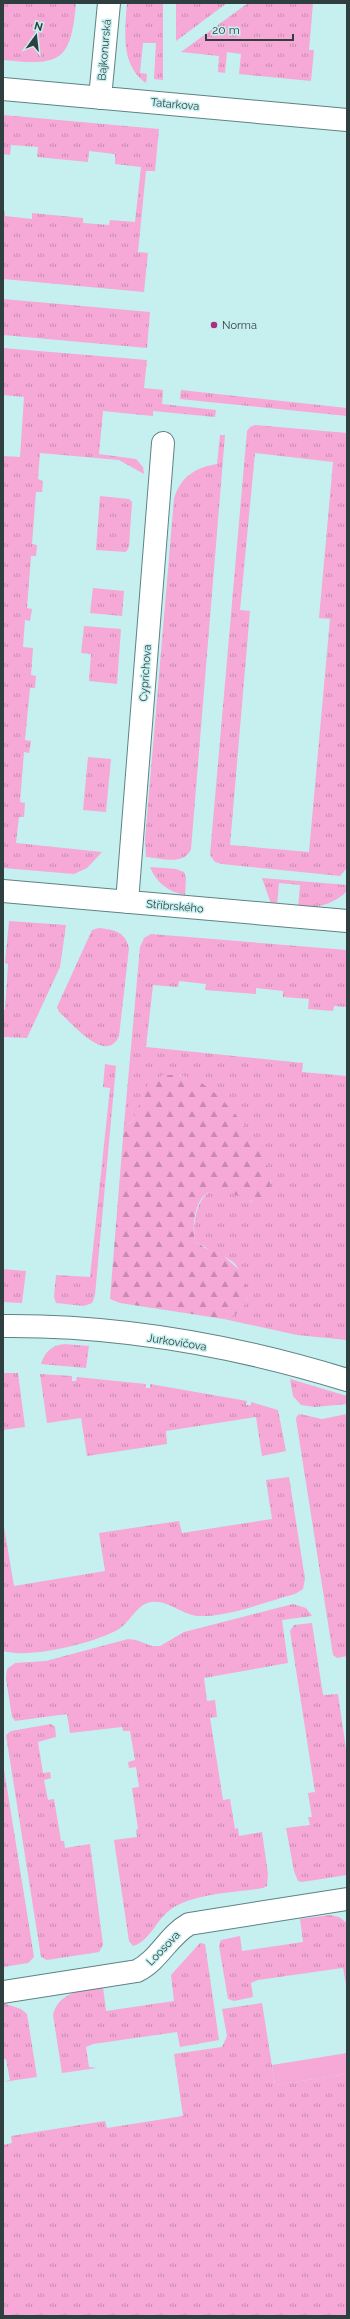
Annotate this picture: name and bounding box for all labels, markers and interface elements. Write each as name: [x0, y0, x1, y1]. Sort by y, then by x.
north arrow: [16, 16, 56, 56]
scale bar: [206, 16, 293, 42]
text: N: [33, 19, 44, 34]
street label: Bajkonurská: [95, 19, 114, 81]
text: 20 m: [212, 23, 240, 37]
street label: Tatarkova: [150, 96, 200, 113]
place label: Norma: [222, 319, 257, 332]
marker: Norma: [209, 320, 219, 330]
street label: Cyprichova: [137, 644, 154, 702]
street label: Stříbrského: [146, 898, 205, 916]
street label: Jurkovičova: [146, 1331, 207, 1354]
street label: Loosova: [144, 1928, 183, 1968]

